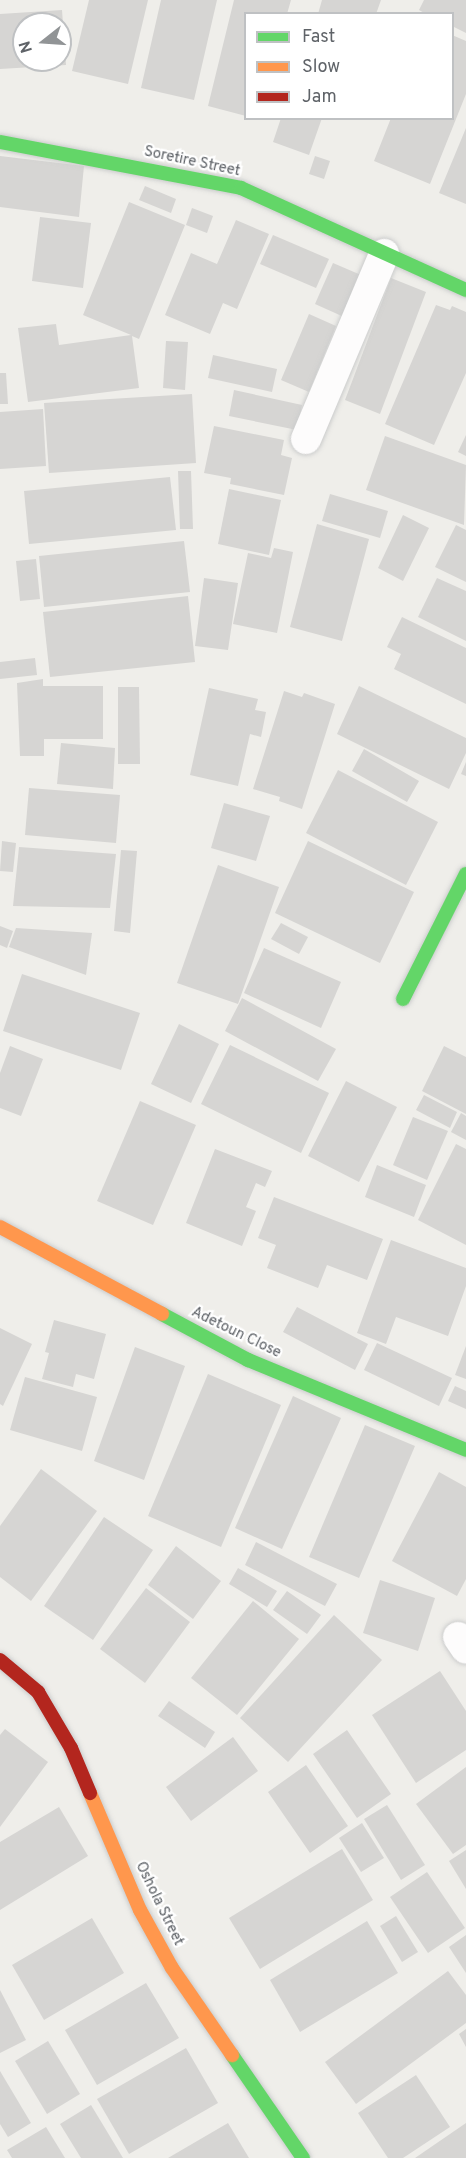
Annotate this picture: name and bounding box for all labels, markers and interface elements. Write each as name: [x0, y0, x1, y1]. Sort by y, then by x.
north arrow: [12, 12, 72, 72]
legend: [244, 12, 454, 120]
text: Fast: [302, 26, 335, 49]
text: N: [15, 38, 38, 55]
text: Slow: [302, 56, 340, 79]
text: Jam: [302, 86, 337, 109]
street label: Soretire Street: [142, 143, 242, 181]
street label: Adetoun Close: [188, 1304, 284, 1362]
street label: Oshola Street: [131, 1859, 187, 1949]

